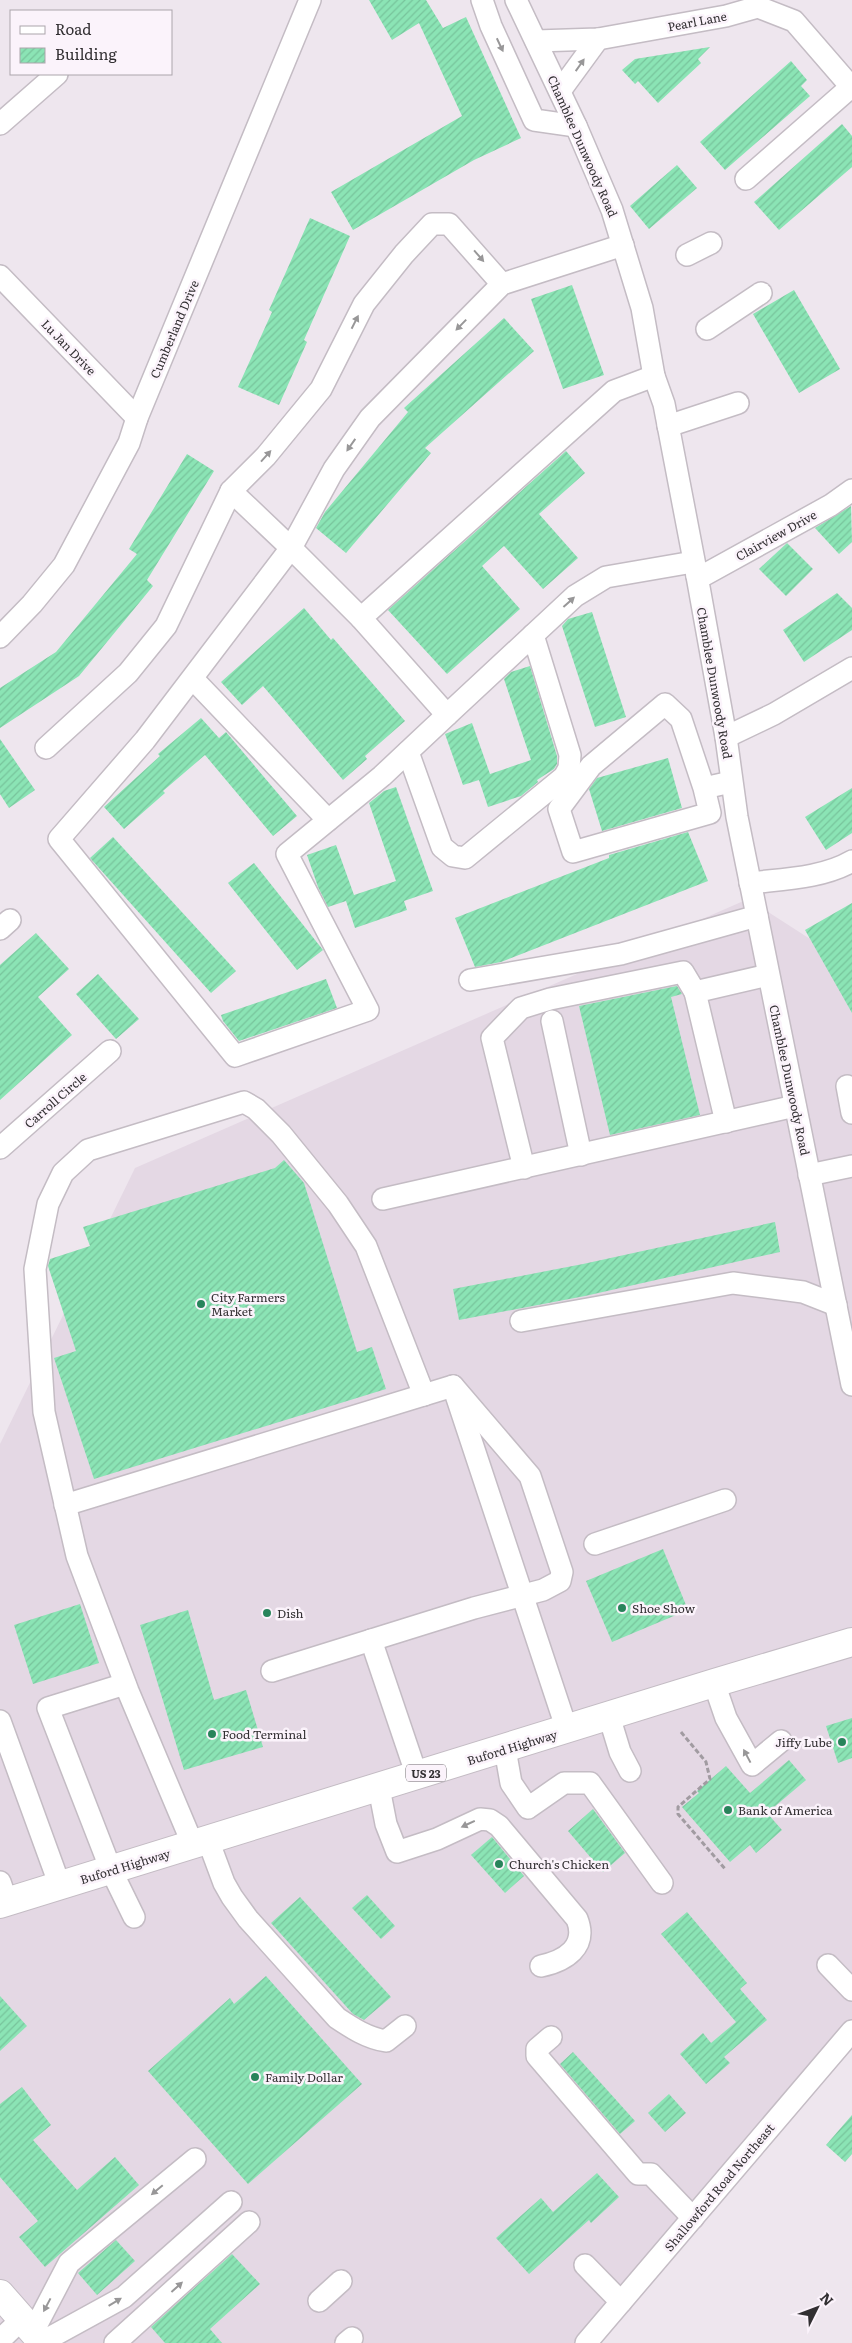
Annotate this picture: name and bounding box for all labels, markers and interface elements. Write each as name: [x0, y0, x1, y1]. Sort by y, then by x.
street label: Pearl Lane: [666, 6, 728, 36]
legend: [10, 10, 172, 75]
text: Road: [55, 17, 91, 40]
one-way arrow: [496, 38, 504, 52]
text: Building: [55, 42, 117, 65]
one-way arrow: [575, 59, 585, 72]
street label: Chamblee Dunwoody Road: [544, 72, 623, 220]
one-way arrow: [473, 250, 484, 262]
street label: Cumberland Drive: [145, 277, 203, 381]
one-way arrow: [351, 314, 359, 329]
street label: Lu Jan Drive: [38, 315, 100, 379]
one-way arrow: [455, 319, 467, 331]
one-way arrow: [346, 438, 356, 451]
one-way arrow: [260, 450, 271, 463]
street label: Clairview Drive: [732, 505, 820, 565]
one-way arrow: [563, 596, 575, 608]
street label: Chamblee Dunwoody Road: [693, 606, 737, 761]
street label: Chamblee Dunwoody Road: [765, 1003, 815, 1158]
street label: Carroll Circle: [20, 1068, 90, 1132]
place label: City Farmers Market: [211, 1288, 285, 1320]
marker: City Farmers Market: [195, 1298, 207, 1310]
place label: Shoe Show: [632, 1599, 696, 1617]
marker: Shoe Show: [616, 1602, 628, 1614]
place label: Dish: [277, 1604, 304, 1622]
marker: Dish: [261, 1607, 273, 1619]
place label: Food Terminal: [222, 1725, 307, 1743]
street label: Buford Highway: [465, 1725, 559, 1769]
marker: Food Terminal: [206, 1728, 218, 1740]
place label: Jiffy Lube: [775, 1733, 832, 1751]
marker: Jiffy Lube: [836, 1736, 848, 1748]
one-way arrow: [743, 1749, 751, 1763]
road number: US 23: [406, 1765, 446, 1782]
place label: Bank of America: [738, 1801, 833, 1819]
marker: Bank of America: [722, 1804, 734, 1816]
one-way arrow: [461, 1821, 475, 1829]
street label: Buford Highway: [78, 1844, 172, 1888]
place label: Church's Chicken: [509, 1855, 609, 1873]
marker: Church's Chicken: [493, 1858, 505, 1870]
place label: Family Dollar: [265, 2068, 343, 2086]
marker: Family Dollar: [249, 2071, 261, 2083]
street label: Shallowford Road Northeast: [660, 2119, 778, 2255]
one-way arrow: [151, 2184, 164, 2195]
one-way arrow: [171, 2281, 183, 2293]
north arrow: [792, 2283, 842, 2333]
text: N: [816, 2288, 839, 2310]
one-way arrow: [43, 2298, 51, 2313]
one-way arrow: [109, 2298, 122, 2307]

